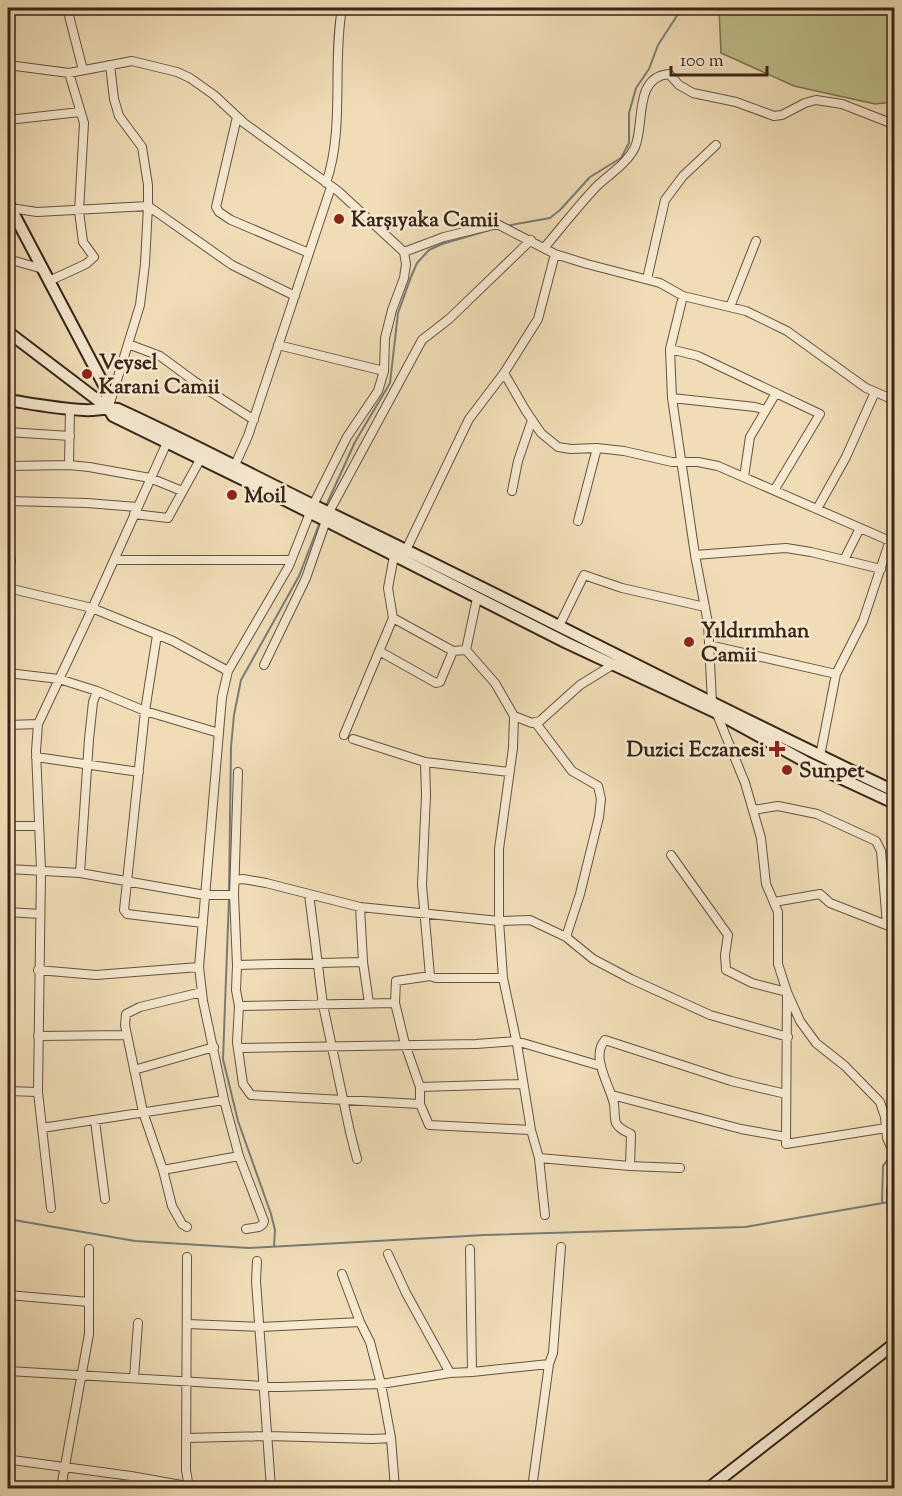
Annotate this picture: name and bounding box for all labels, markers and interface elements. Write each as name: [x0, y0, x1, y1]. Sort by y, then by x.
scale bar: [671, 39, 767, 77]
text: 100 m: [680, 49, 724, 75]
place label: Karşıyaka Camii: [351, 206, 499, 236]
marker: Karşıyaka Camii: [332, 212, 346, 226]
place label: Veysel Karani Camii: [99, 349, 220, 403]
marker: Veysel Karani Camii: [80, 367, 94, 381]
place label: Moil: [244, 482, 286, 512]
marker: Moil: [225, 488, 239, 502]
place label: Yıldırımhan Camii: [701, 617, 810, 671]
marker: Yıldırımhan Camii: [682, 635, 696, 649]
place label: Duzici Eczanesi: [627, 736, 765, 766]
marker: Duzici Eczanesi: [770, 742, 784, 756]
place label: Sunpet: [799, 757, 865, 787]
marker: Sunpet: [780, 763, 794, 777]

